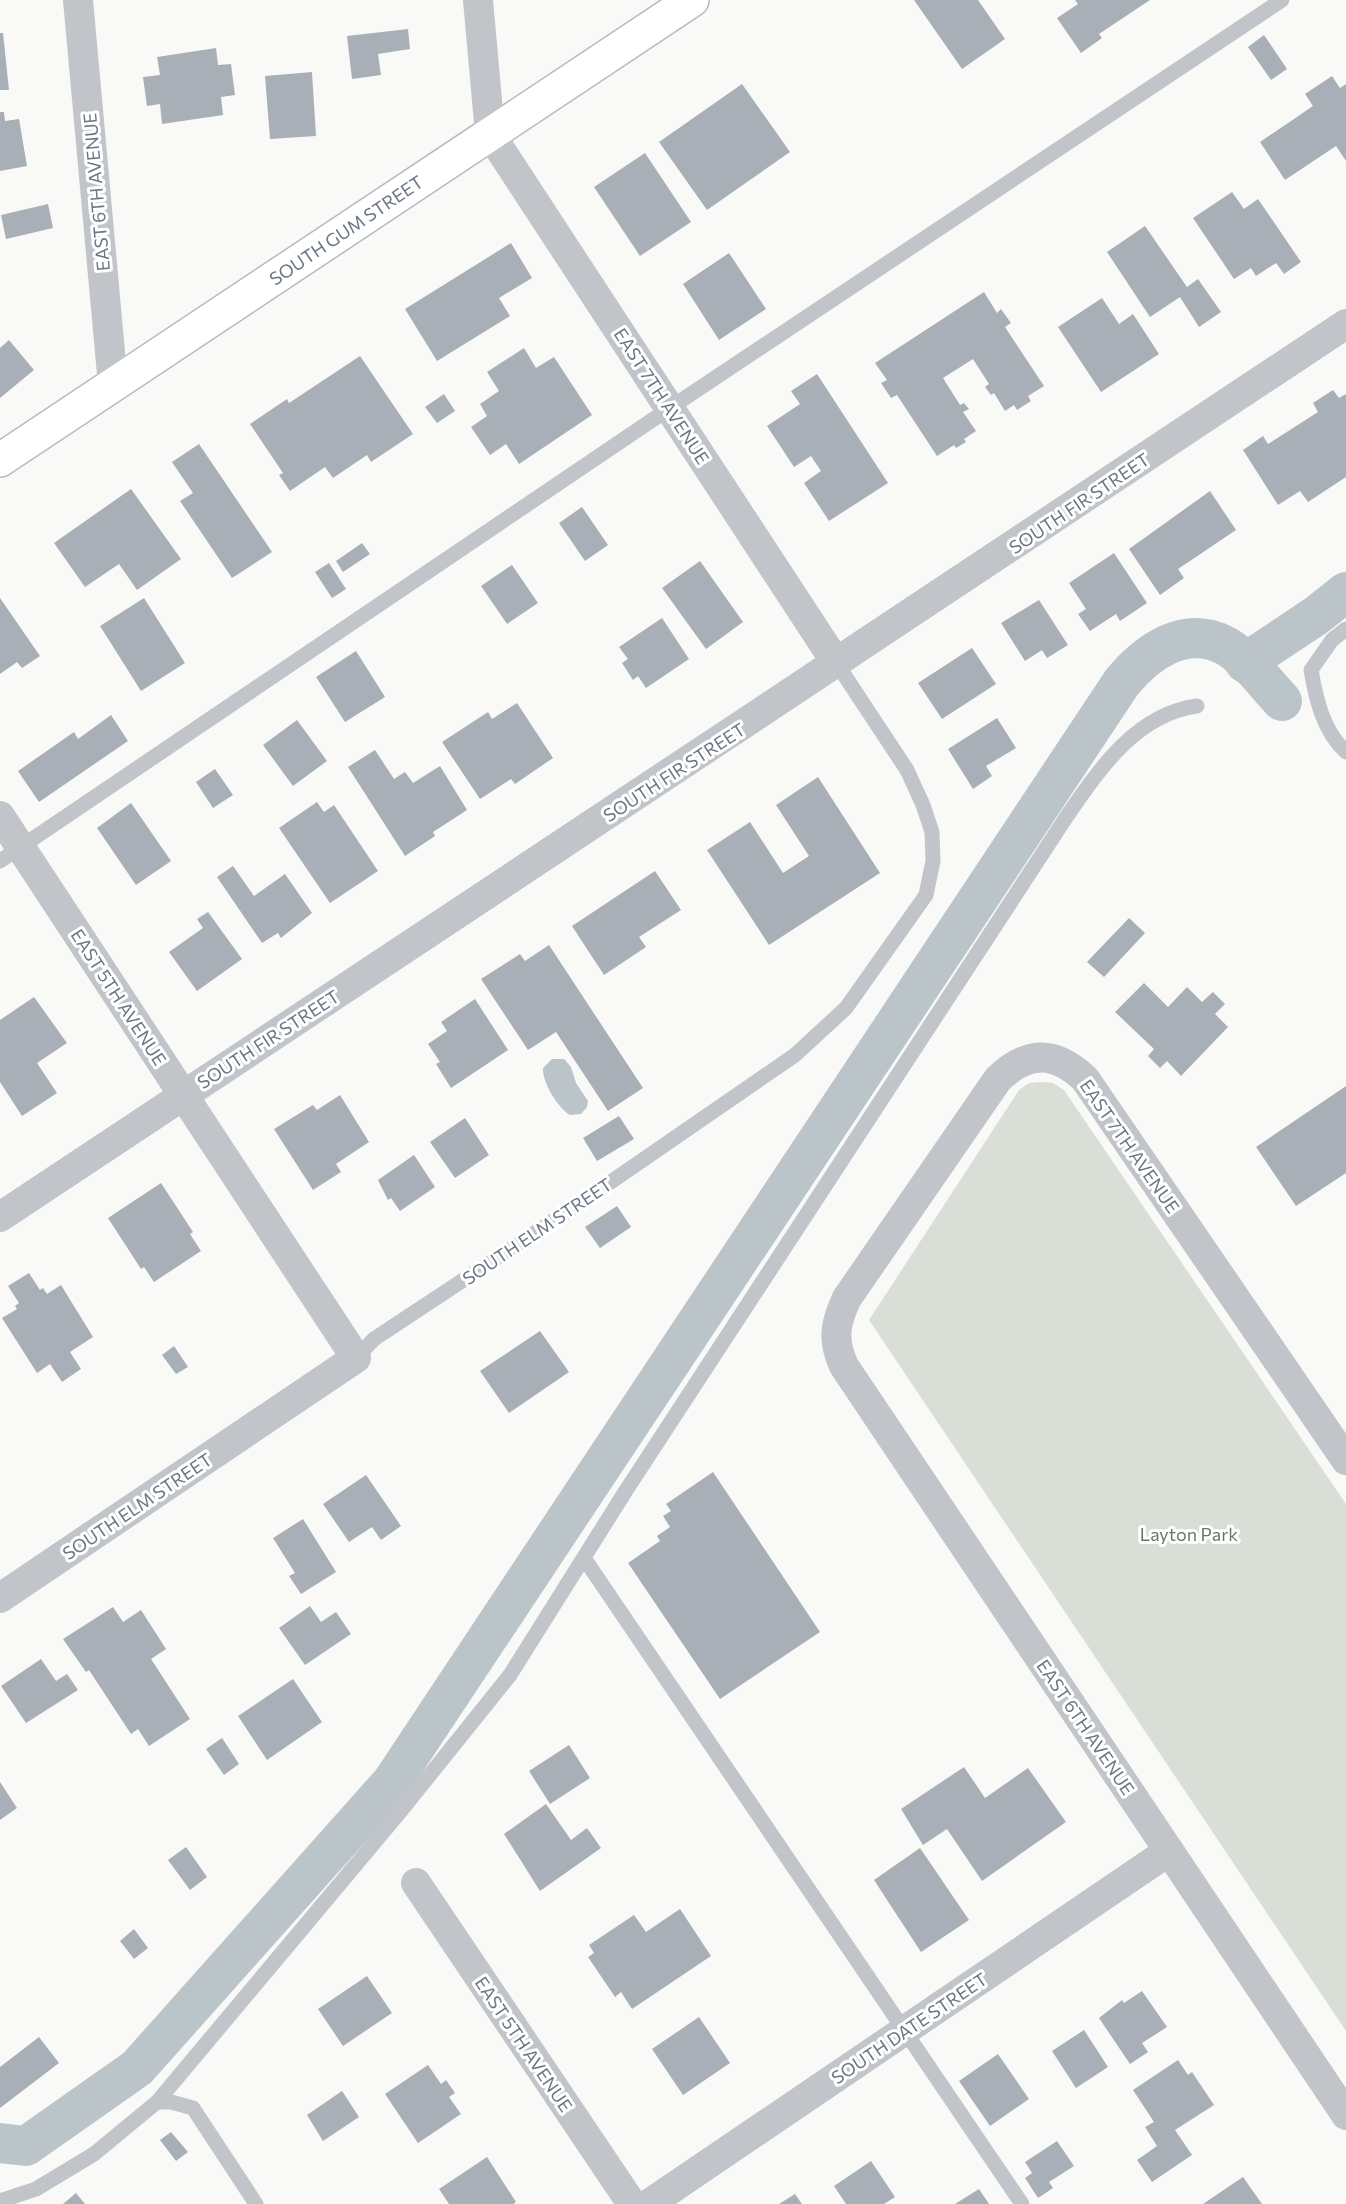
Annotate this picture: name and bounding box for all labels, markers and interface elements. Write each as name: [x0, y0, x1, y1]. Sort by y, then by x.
street label: EAST 6TH AVENUE: [78, 112, 114, 272]
street label: SOUTH GUM STREET: [265, 170, 427, 290]
street label: EAST 7TH AVENUE: [610, 324, 714, 468]
street label: SOUTH FIR STREET: [1005, 448, 1153, 558]
street label: SOUTH FIR STREET: [599, 718, 749, 826]
street label: EAST 5TH AVENUE: [67, 925, 171, 1069]
street label: SOUTH FIR STREET: [193, 985, 343, 1093]
street label: EAST 7TH AVENUE: [1076, 1075, 1184, 1217]
street label: SOUTH ELM STREET: [458, 1173, 616, 1289]
street label: SOUTH ELM STREET: [58, 1448, 216, 1564]
park label: Layton Park: [1140, 1523, 1238, 1545]
street label: EAST 6TH AVENUE: [1033, 1655, 1139, 1799]
street label: SOUTH DATE STREET: [827, 1968, 991, 2088]
street label: EAST 5TH AVENUE: [471, 1972, 577, 2116]

